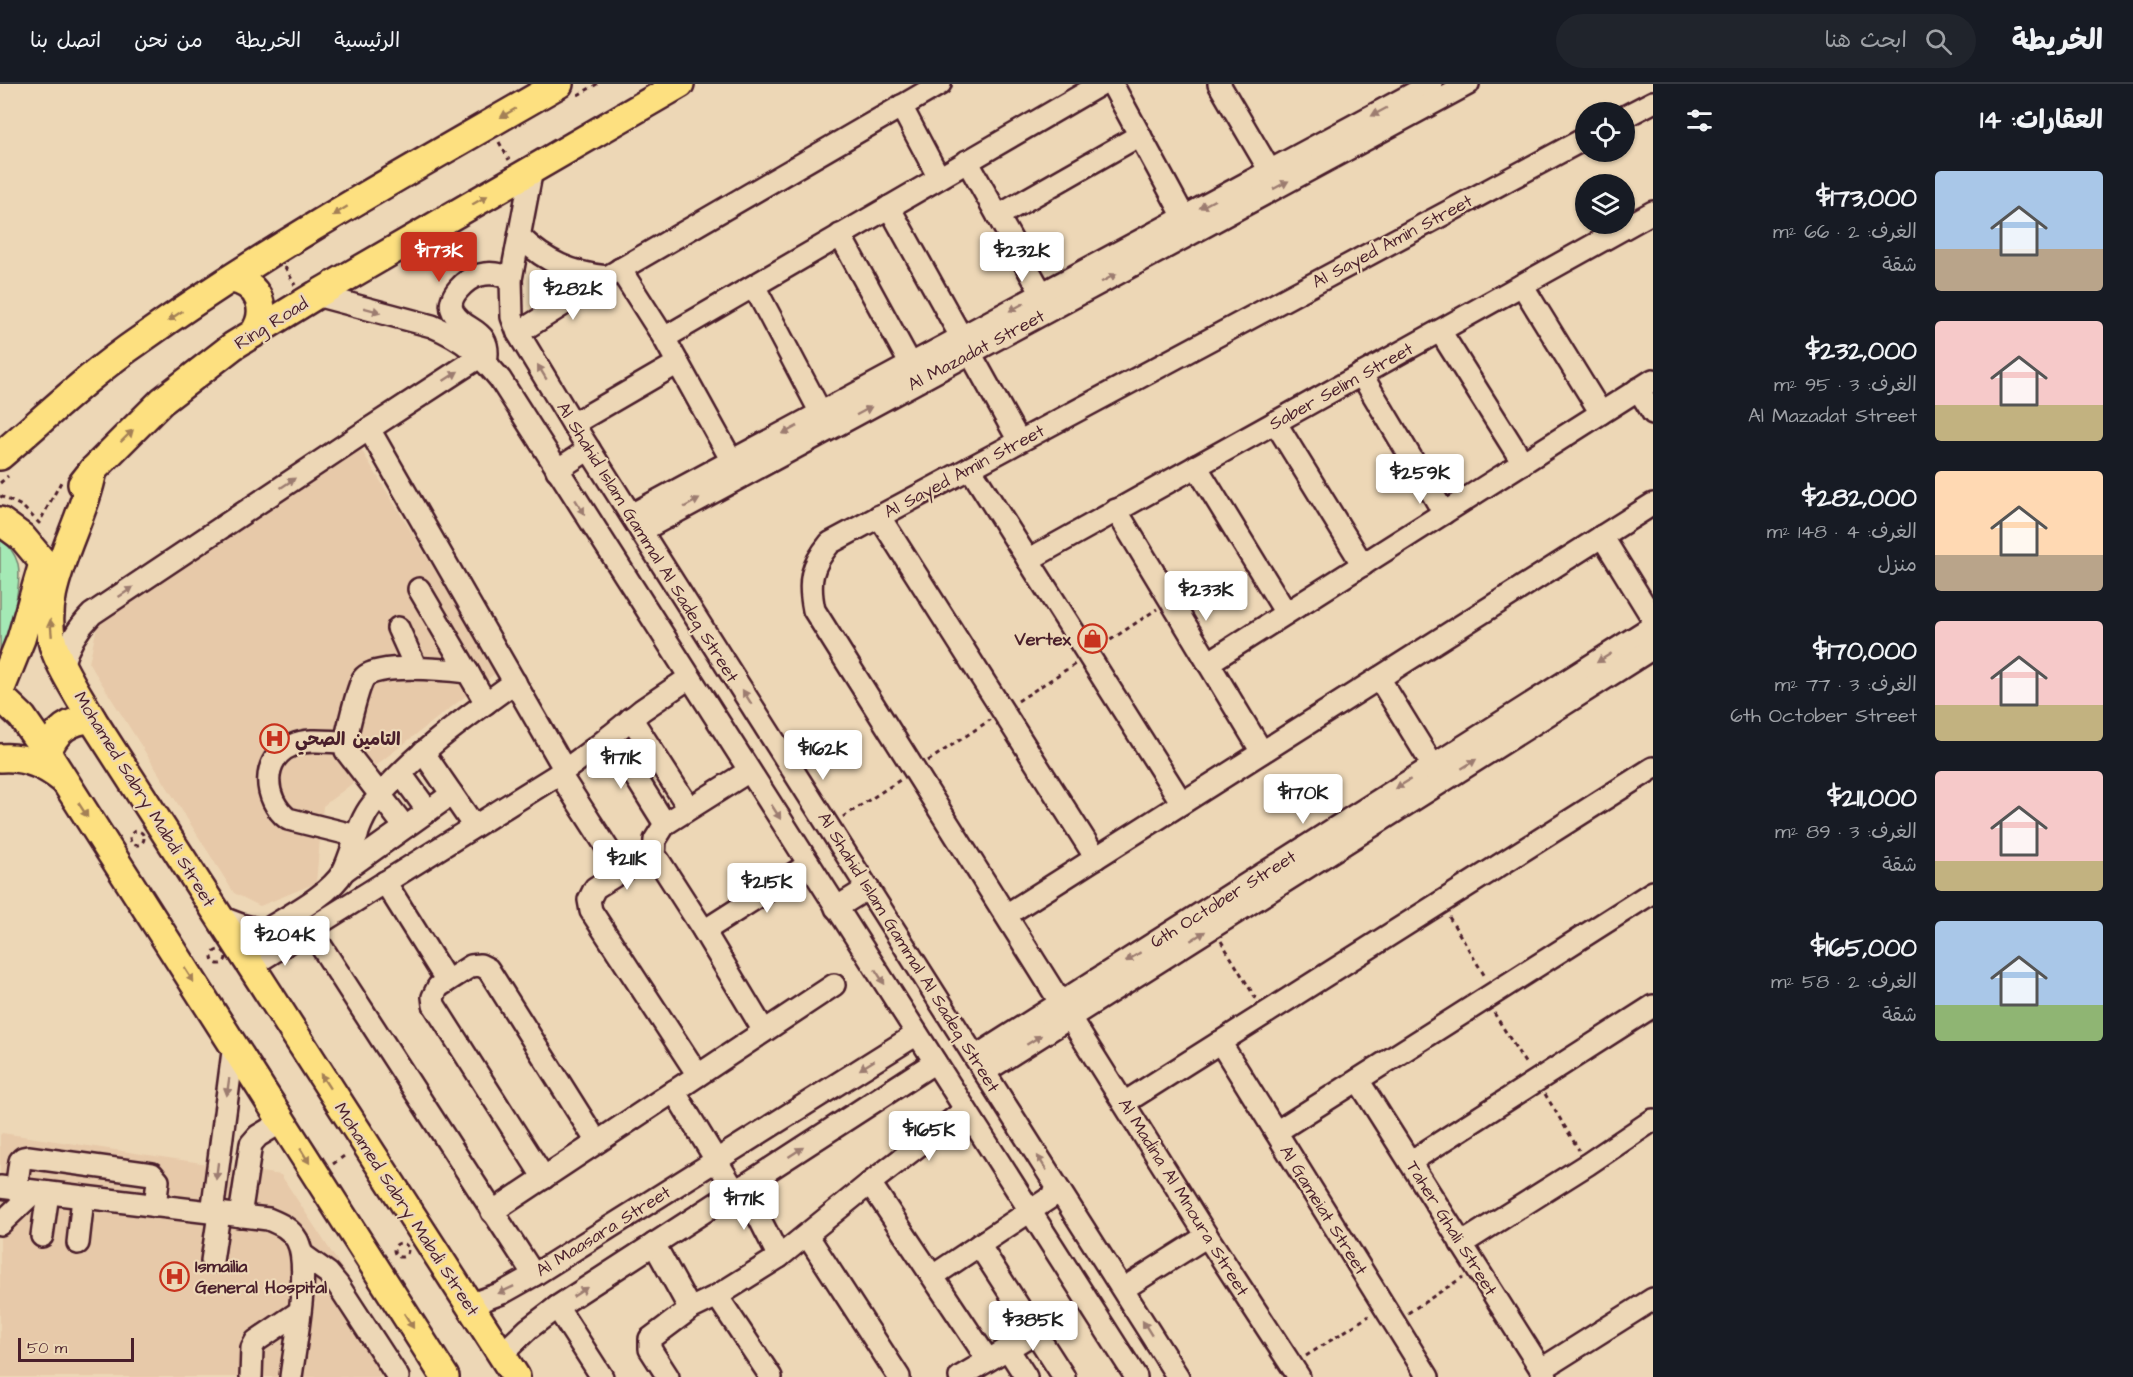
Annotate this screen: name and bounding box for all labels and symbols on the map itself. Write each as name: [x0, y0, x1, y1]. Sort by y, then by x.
one-way arrow: [1370, 107, 1387, 117]
one-way arrow: [499, 108, 516, 118]
one-way arrow: [1273, 180, 1290, 190]
street label: Al Sayed Amin Street: [1308, 188, 1478, 295]
one-way arrow: [472, 195, 489, 205]
one-way arrow: [1199, 199, 1216, 209]
one-way arrow: [331, 205, 348, 216]
pin: $173K: [397, 232, 481, 283]
pin: $232K: [980, 232, 1064, 283]
pin: $282K: [531, 270, 615, 321]
one-way arrow: [1101, 273, 1118, 283]
street label: Ring Road: [230, 291, 313, 357]
one-way arrow: [1009, 302, 1026, 312]
street label: Al Mazadat Street: [903, 303, 1050, 397]
one-way arrow: [364, 306, 382, 315]
one-way arrow: [167, 310, 183, 321]
street label: Saber Selim Street: [1265, 336, 1418, 436]
one-way arrow: [537, 363, 547, 380]
one-way arrow: [443, 371, 459, 382]
street label: Al Shahid Islam Gammal Al Sadeq Street: [551, 397, 745, 688]
one-way arrow: [856, 406, 873, 416]
street label: Al Sayed Amin Street: [880, 418, 1050, 525]
one-way arrow: [782, 425, 799, 435]
one-way arrow: [119, 429, 133, 443]
pin: $259K: [1378, 454, 1462, 505]
one-way arrow: [280, 478, 296, 489]
one-way arrow: [575, 498, 586, 515]
one-way arrow: [684, 498, 701, 508]
pin: $233K: [1164, 571, 1248, 622]
one-way arrow: [118, 587, 134, 598]
one-way arrow: [46, 618, 56, 637]
shop icon: Vertex: [1076, 623, 1108, 655]
place label: Vertex: [1014, 627, 1072, 652]
one-way arrow: [1595, 652, 1612, 663]
street label: Mohamed Sabry Mabdi Street: [67, 687, 222, 913]
one-way arrow: [741, 689, 752, 705]
hospital icon: التامين الصحي: [258, 723, 290, 755]
place label: التامين الصحي: [295, 727, 401, 755]
pin: $162K: [781, 730, 865, 781]
pin: $171K: [579, 739, 663, 790]
one-way arrow: [1461, 759, 1478, 770]
pin: $170K: [1261, 774, 1345, 825]
one-way arrow: [1395, 779, 1412, 790]
one-way arrow: [78, 802, 89, 819]
one-way arrow: [770, 804, 781, 821]
street label: Al Shahid Islam Gammal Al Sadeq Street: [812, 807, 1006, 1098]
pin: $211K: [585, 840, 669, 891]
street label: 6th October Street: [1145, 844, 1302, 955]
pin: $215K: [725, 863, 809, 914]
pin: $204K: [243, 916, 327, 967]
one-way arrow: [1190, 930, 1206, 941]
one-way arrow: [1124, 951, 1141, 962]
one-way arrow: [183, 966, 194, 983]
one-way arrow: [875, 969, 886, 985]
one-way arrow: [1025, 1035, 1042, 1046]
one-way arrow: [859, 1060, 876, 1071]
one-way arrow: [319, 1073, 331, 1089]
one-way arrow: [223, 1078, 232, 1097]
street label: Al Madina Al Mnoura Street: [1112, 1093, 1255, 1302]
street label: Mohamed Sabry Mabdi Street: [327, 1098, 486, 1322]
pin: $165K: [887, 1111, 971, 1162]
street label: Al Gameiat Street: [1274, 1141, 1374, 1281]
one-way arrow: [788, 1147, 804, 1158]
one-way arrow: [300, 1148, 311, 1165]
one-way arrow: [1037, 1155, 1048, 1171]
street label: Taher Ghali Street: [1400, 1156, 1504, 1301]
one-way arrow: [212, 1162, 222, 1181]
street label: Al Maasara Street: [531, 1179, 676, 1283]
pin: $171K: [702, 1180, 786, 1231]
place label: Ismailia General Hospital: [195, 1254, 327, 1300]
hospital icon: Ismailia General Hospital: [158, 1260, 190, 1292]
one-way arrow: [497, 1286, 514, 1295]
one-way arrow: [571, 1287, 588, 1298]
pin: $385K: [991, 1301, 1075, 1352]
one-way arrow: [404, 1313, 415, 1329]
one-way arrow: [1142, 1319, 1153, 1336]
scale bar: [18, 1335, 134, 1362]

